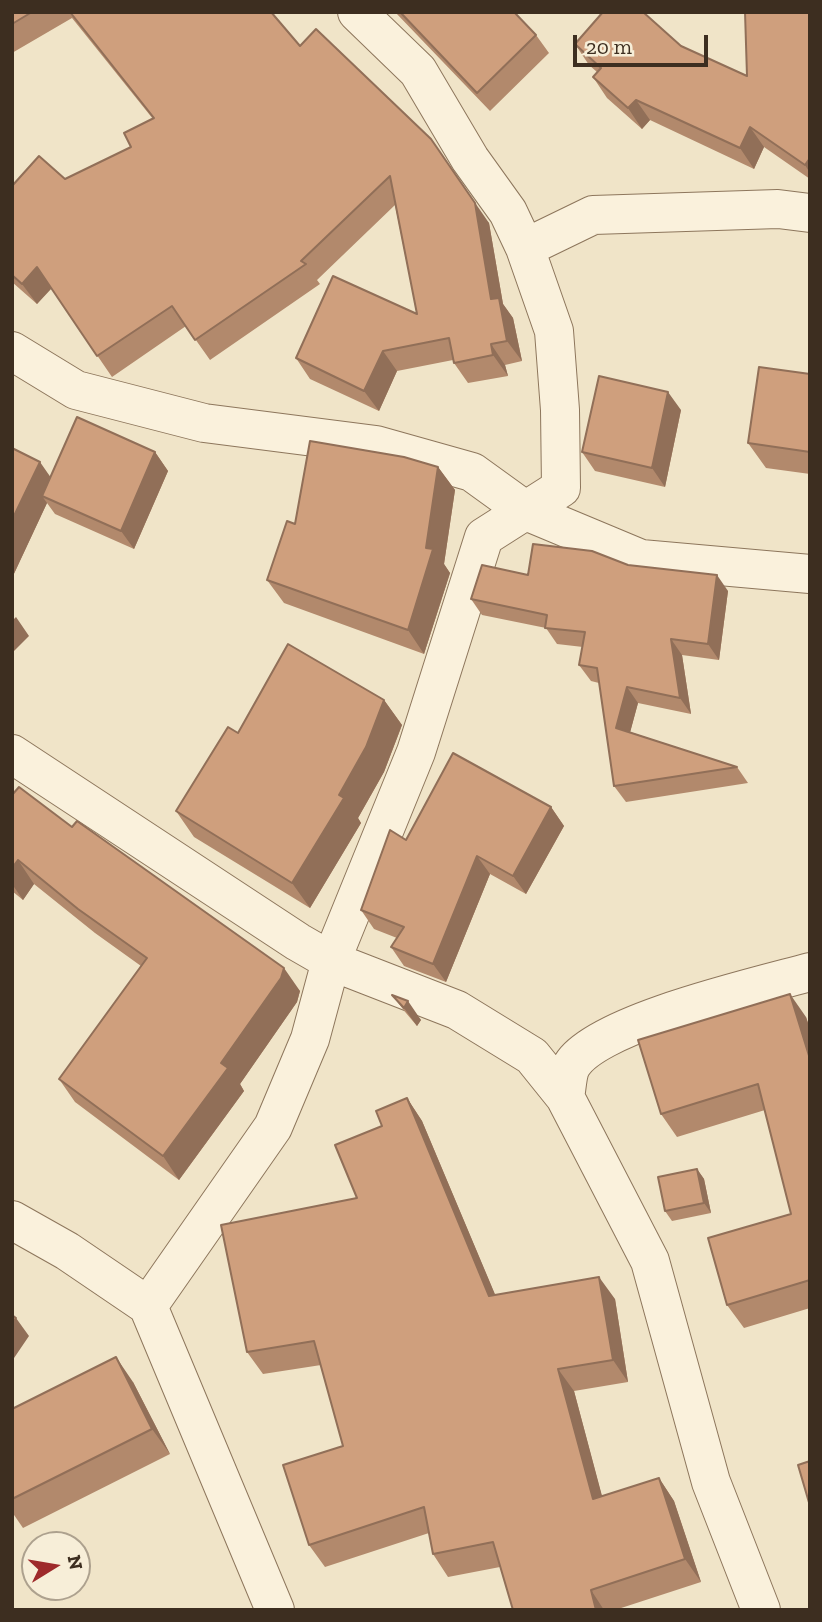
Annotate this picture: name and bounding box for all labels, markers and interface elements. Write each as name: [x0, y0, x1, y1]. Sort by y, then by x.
scale bar: [577, 21, 712, 65]
text: 20 m: [586, 34, 632, 59]
north arrow: [21, 1531, 91, 1601]
text: N: [62, 1553, 88, 1572]

